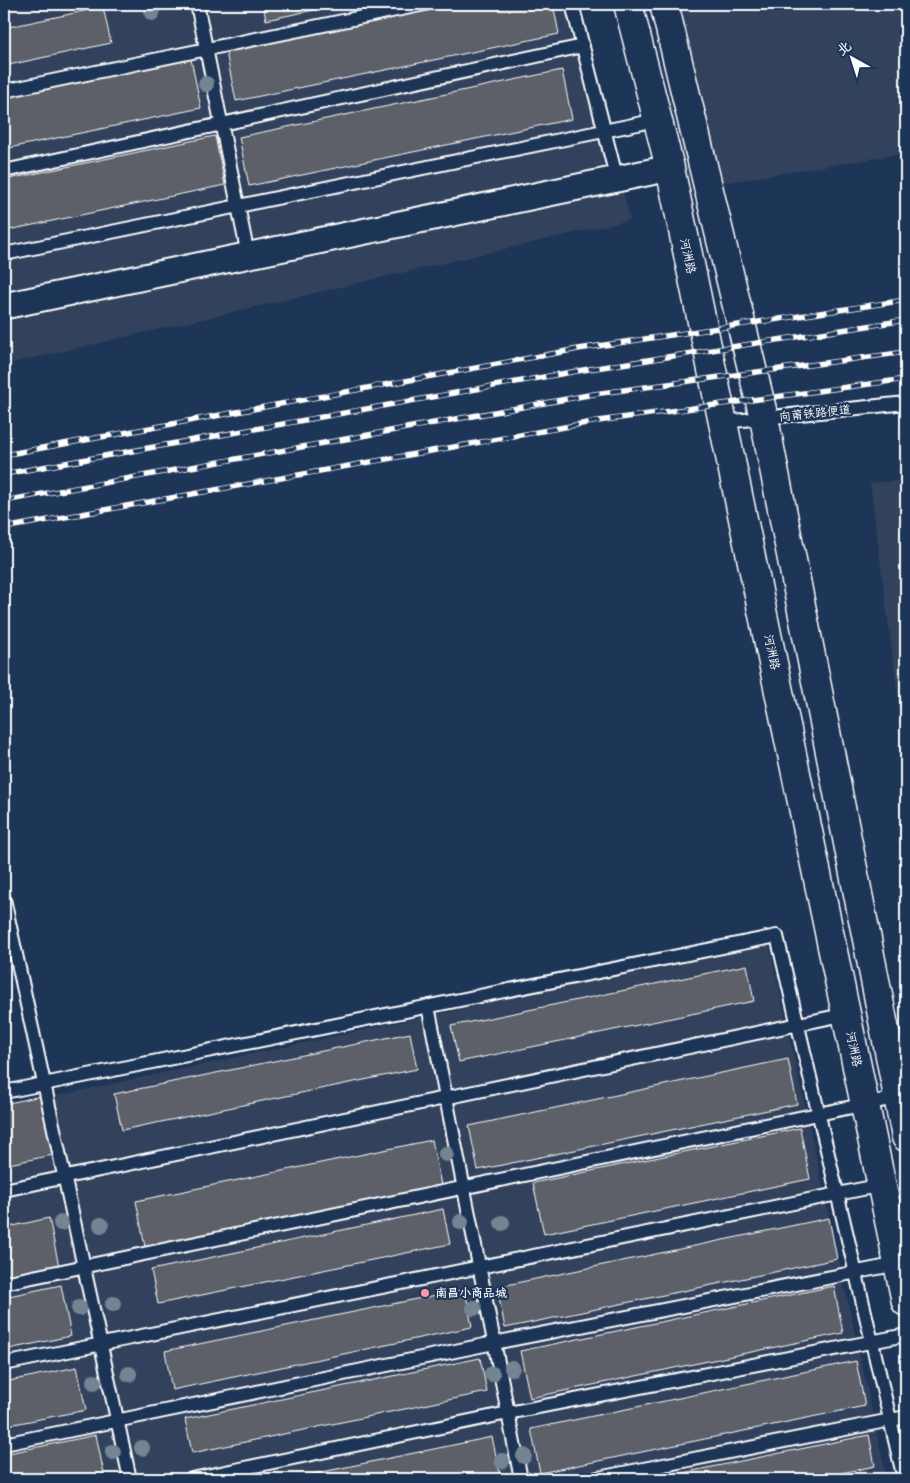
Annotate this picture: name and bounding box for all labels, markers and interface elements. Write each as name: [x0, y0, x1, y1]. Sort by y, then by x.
north arrow: [828, 32, 878, 82]
text: 北: [831, 35, 856, 60]
street label: 河洲路: [676, 236, 702, 275]
street label: 向莆铁路便道: [778, 399, 852, 425]
street label: 河洲路: [760, 632, 786, 671]
street label: 河洲路: [842, 1029, 868, 1068]
place label: 南昌小商品城: [435, 1283, 507, 1301]
marker: 南昌小商品城: [419, 1287, 431, 1299]

